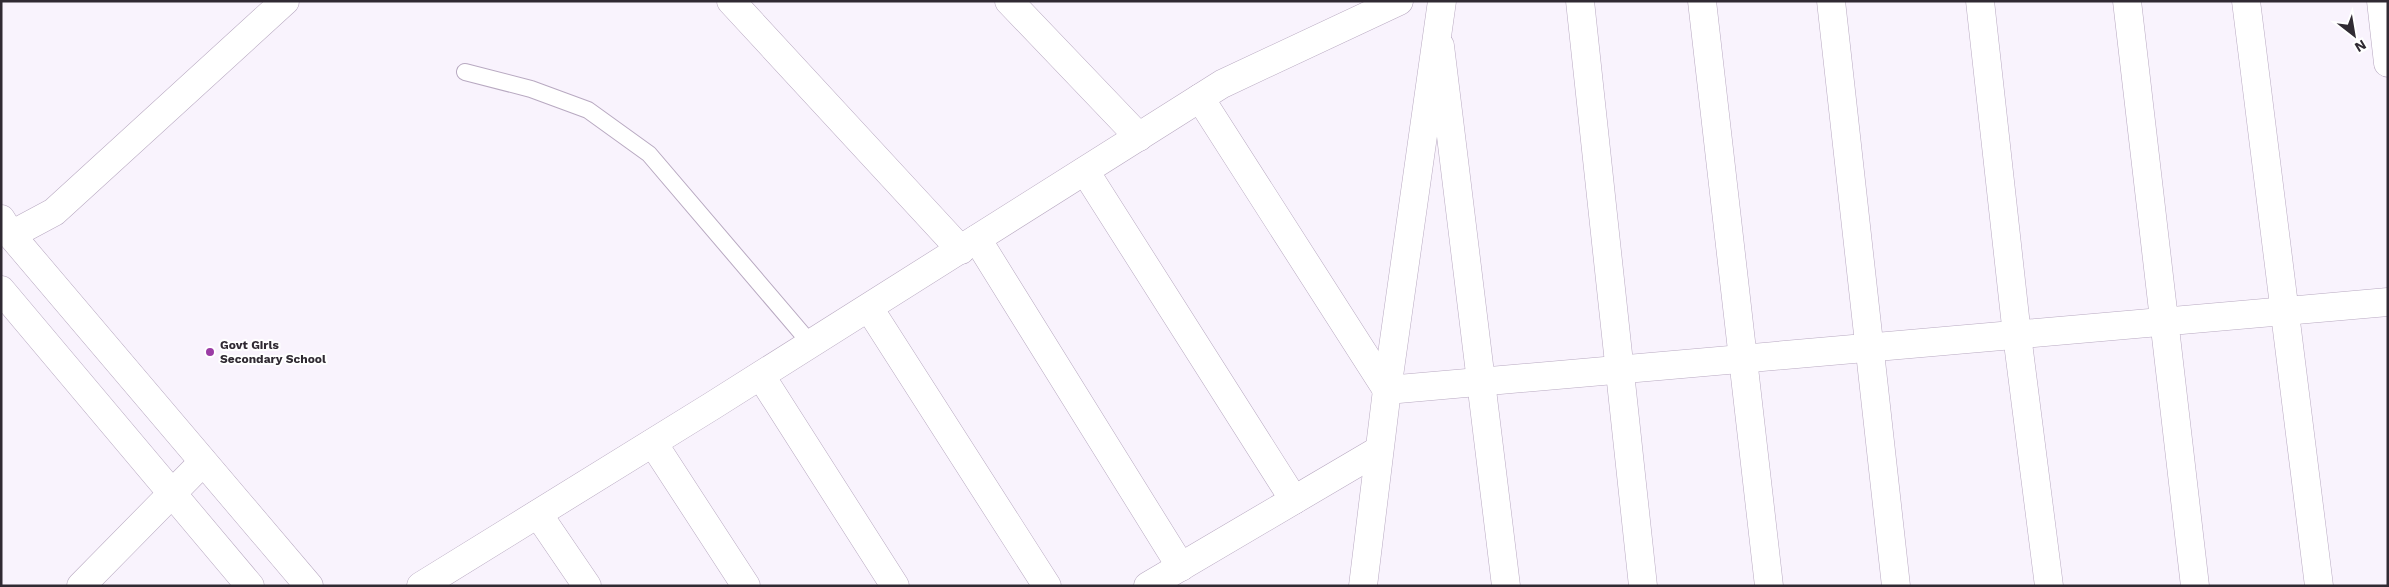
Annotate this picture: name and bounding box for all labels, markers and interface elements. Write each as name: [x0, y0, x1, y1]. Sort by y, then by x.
north arrow: [2329, 10, 2379, 60]
text: N: [2352, 37, 2369, 56]
place label: Govt Girls Secondary School: [220, 338, 326, 366]
marker: Govt Girls Secondary School: [204, 346, 216, 358]

